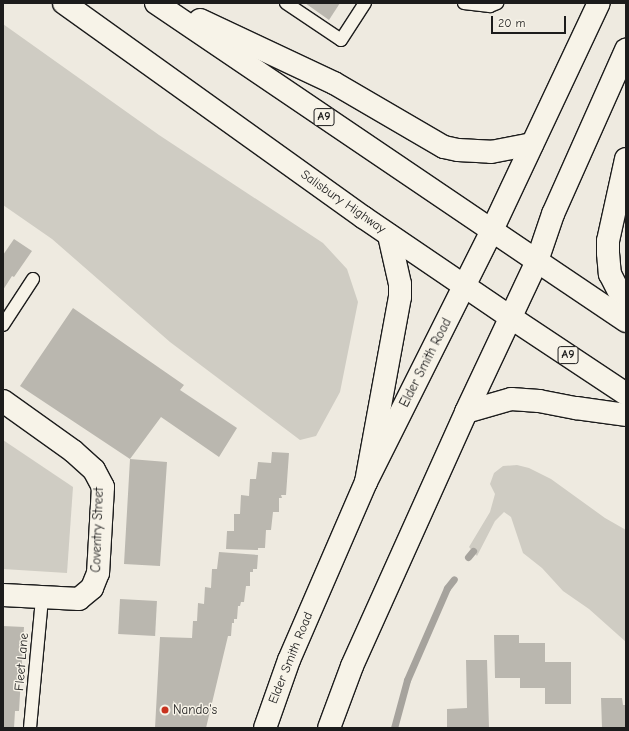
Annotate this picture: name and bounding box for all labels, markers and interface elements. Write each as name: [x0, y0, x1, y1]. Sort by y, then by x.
scale bar: [493, 8, 568, 34]
text: 20 m: [498, 16, 526, 30]
road number: A9: [313, 107, 335, 127]
street label: Salisbury Highway: [297, 167, 389, 237]
street label: Elder Smith Road: [397, 316, 455, 410]
road number: A9: [557, 345, 579, 365]
street label: Coventry Street: [89, 487, 107, 573]
street label: Elder Smith Road: [265, 610, 317, 706]
street label: Fleet Lane: [12, 632, 32, 692]
place label: Nando's: [173, 702, 217, 718]
marker: Nando's: [160, 705, 170, 715]

